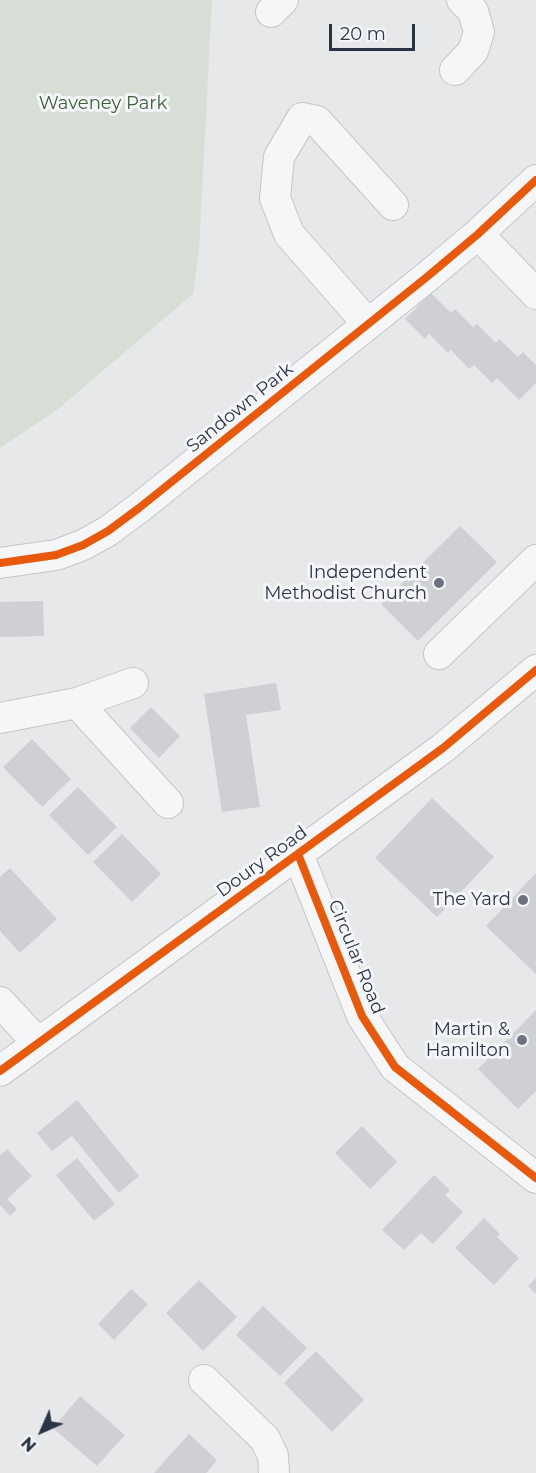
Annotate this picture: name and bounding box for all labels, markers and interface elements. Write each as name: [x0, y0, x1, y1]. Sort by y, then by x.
scale bar: [332, 12, 418, 50]
text: 20 m: [340, 23, 386, 45]
park label: Waveney Park: [39, 93, 167, 115]
street label: Sandown Park: [182, 358, 298, 458]
place label: Independent Methodist Church: [264, 562, 427, 604]
marker: Independent Methodist Church: [432, 576, 446, 590]
street label: Doury Road: [212, 822, 312, 902]
place label: The Yard: [433, 889, 511, 911]
marker: The Yard: [516, 893, 530, 907]
street label: Circular Road: [323, 897, 389, 1017]
place label: Martin & Hamilton: [426, 1019, 510, 1062]
marker: Martin & Hamilton: [515, 1033, 529, 1047]
north arrow: [12, 1401, 72, 1461]
text: N: [18, 1433, 40, 1455]

